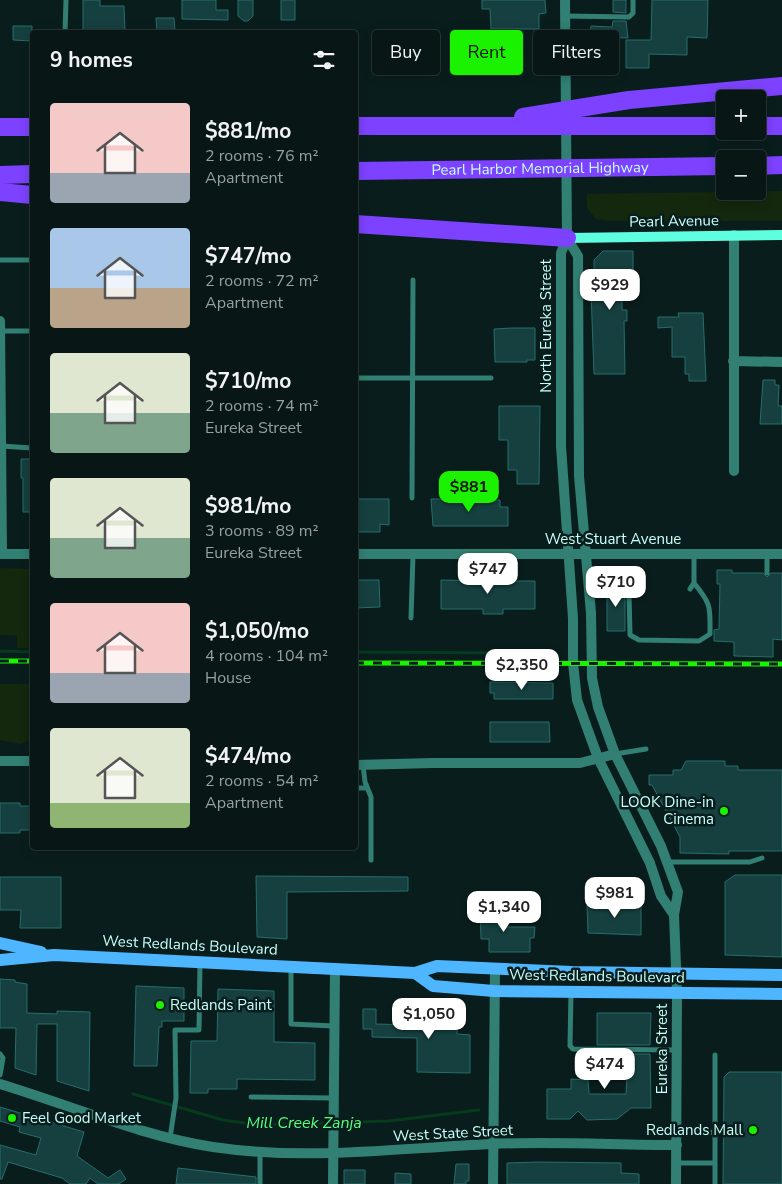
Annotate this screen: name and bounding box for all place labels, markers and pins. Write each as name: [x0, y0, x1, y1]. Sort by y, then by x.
pin: $929: [580, 268, 640, 311]
pin: $881: [439, 470, 499, 513]
pin: $747: [458, 552, 518, 595]
pin: $710: [586, 566, 646, 608]
pin: $2,350: [481, 648, 563, 691]
place label: LOOK Dine-in Cinema: [621, 792, 714, 829]
marker: LOOK Dine-in Cinema: [718, 805, 730, 817]
pin: $981: [585, 876, 645, 919]
pin: $1,340: [463, 890, 545, 933]
place label: Redlands Paint: [170, 995, 272, 1015]
pin: $1,050: [388, 998, 470, 1040]
marker: Redlands Paint: [154, 999, 166, 1011]
pin: $474: [575, 1048, 635, 1090]
place label: Feel Good Market: [22, 1108, 142, 1128]
marker: Feel Good Market: [6, 1112, 18, 1124]
place label: Redlands Mall: [646, 1120, 744, 1140]
marker: Redlands Mall: [747, 1124, 759, 1136]

